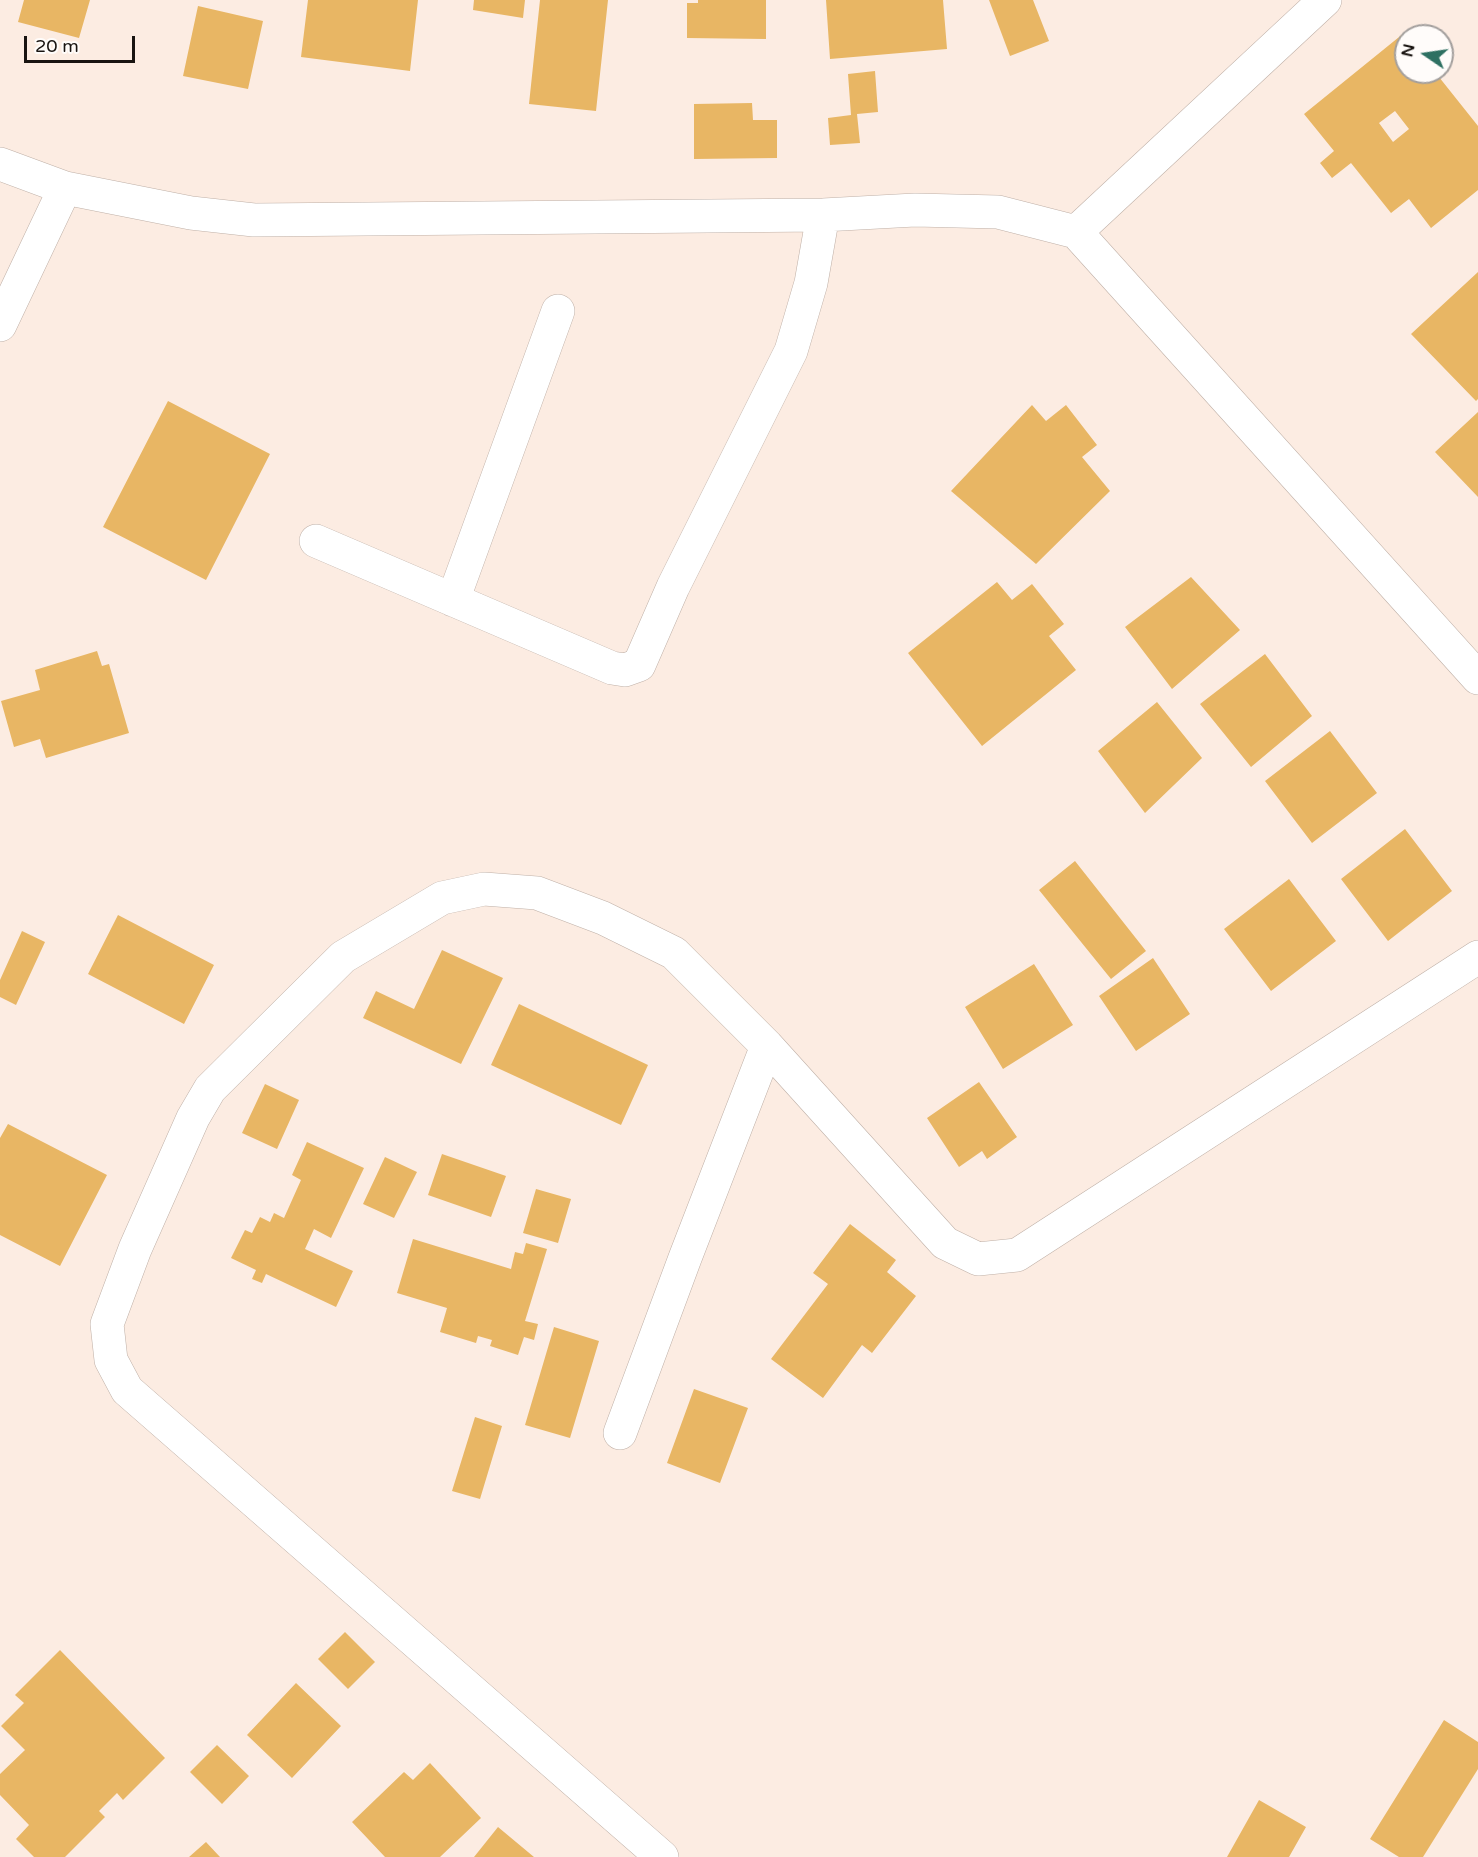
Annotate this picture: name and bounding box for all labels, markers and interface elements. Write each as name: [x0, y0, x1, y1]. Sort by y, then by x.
scale bar: [27, 24, 138, 62]
north arrow: [1394, 24, 1454, 84]
text: 20 m: [35, 35, 79, 57]
text: N: [1397, 42, 1420, 59]

